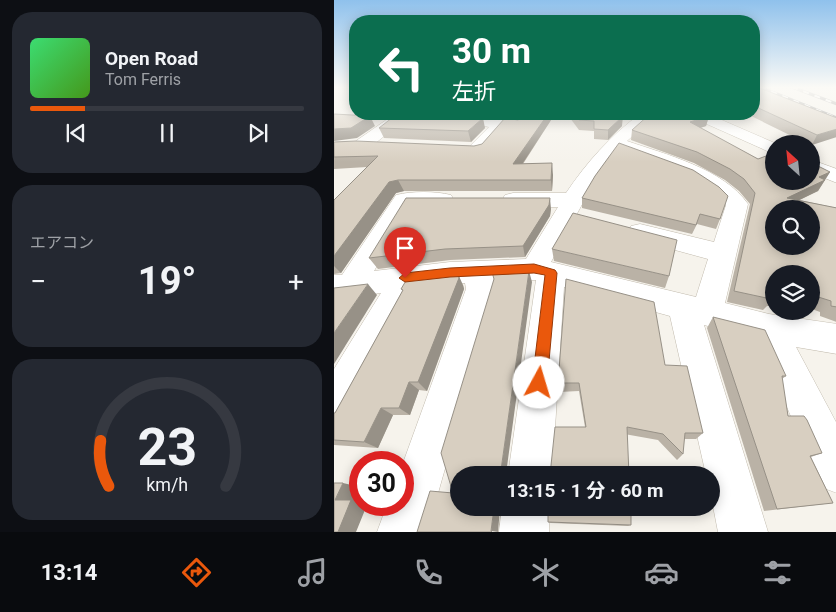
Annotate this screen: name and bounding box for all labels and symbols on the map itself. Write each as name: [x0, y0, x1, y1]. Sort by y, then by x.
north arrow: [765, 135, 820, 190]
pin: [384, 227, 426, 278]
position arrow: [512, 356, 564, 408]
speed limit sign: 30: [349, 451, 414, 516]

